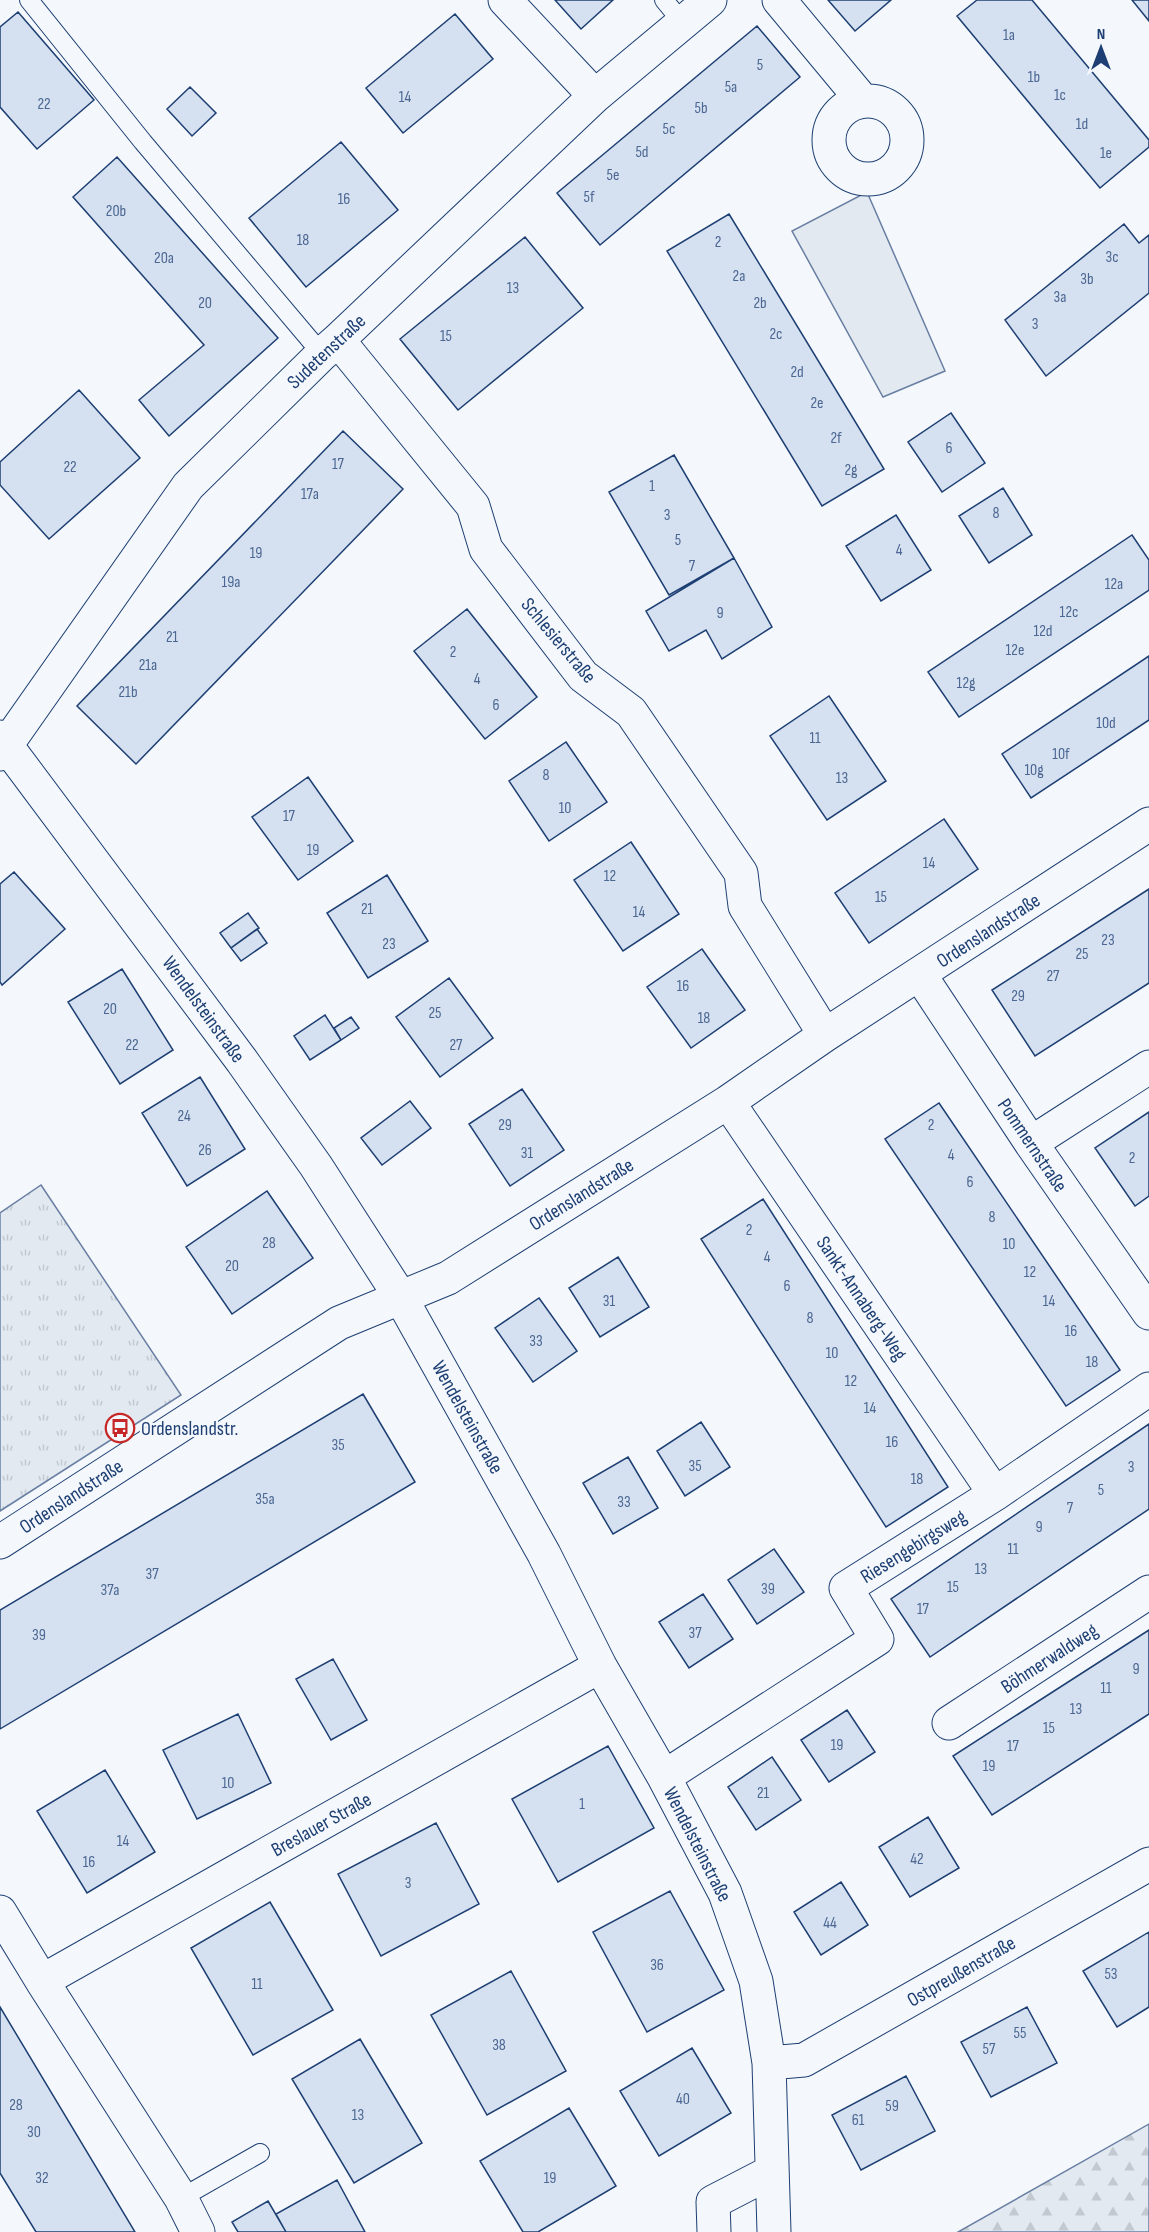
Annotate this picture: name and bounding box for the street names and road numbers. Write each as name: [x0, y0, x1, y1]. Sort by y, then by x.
street label: Sudetenstraße: [282, 309, 371, 394]
street label: Schlesierstraße: [516, 593, 601, 688]
street label: Ordenslandstraße: [932, 888, 1045, 973]
street label: Wendelsteinstraße: [157, 952, 250, 1067]
street label: Pommernstraße: [992, 1094, 1072, 1197]
street label: Ordenslandstraße: [525, 1153, 638, 1236]
street label: Sankt-Annaberg-Weg: [811, 1232, 912, 1365]
street label: Wendelsteinstraße: [426, 1357, 508, 1478]
street label: Ordenslandstraße: [15, 1454, 128, 1539]
street label: Riesengebirgsweg: [856, 1505, 971, 1589]
street label: Böhmerwaldweg: [997, 1619, 1102, 1699]
street label: Wendelsteinstraße: [658, 1783, 736, 1906]
street label: Breslauer Straße: [267, 1788, 376, 1862]
street label: Ostpreußenstraße: [903, 1931, 1020, 2013]

